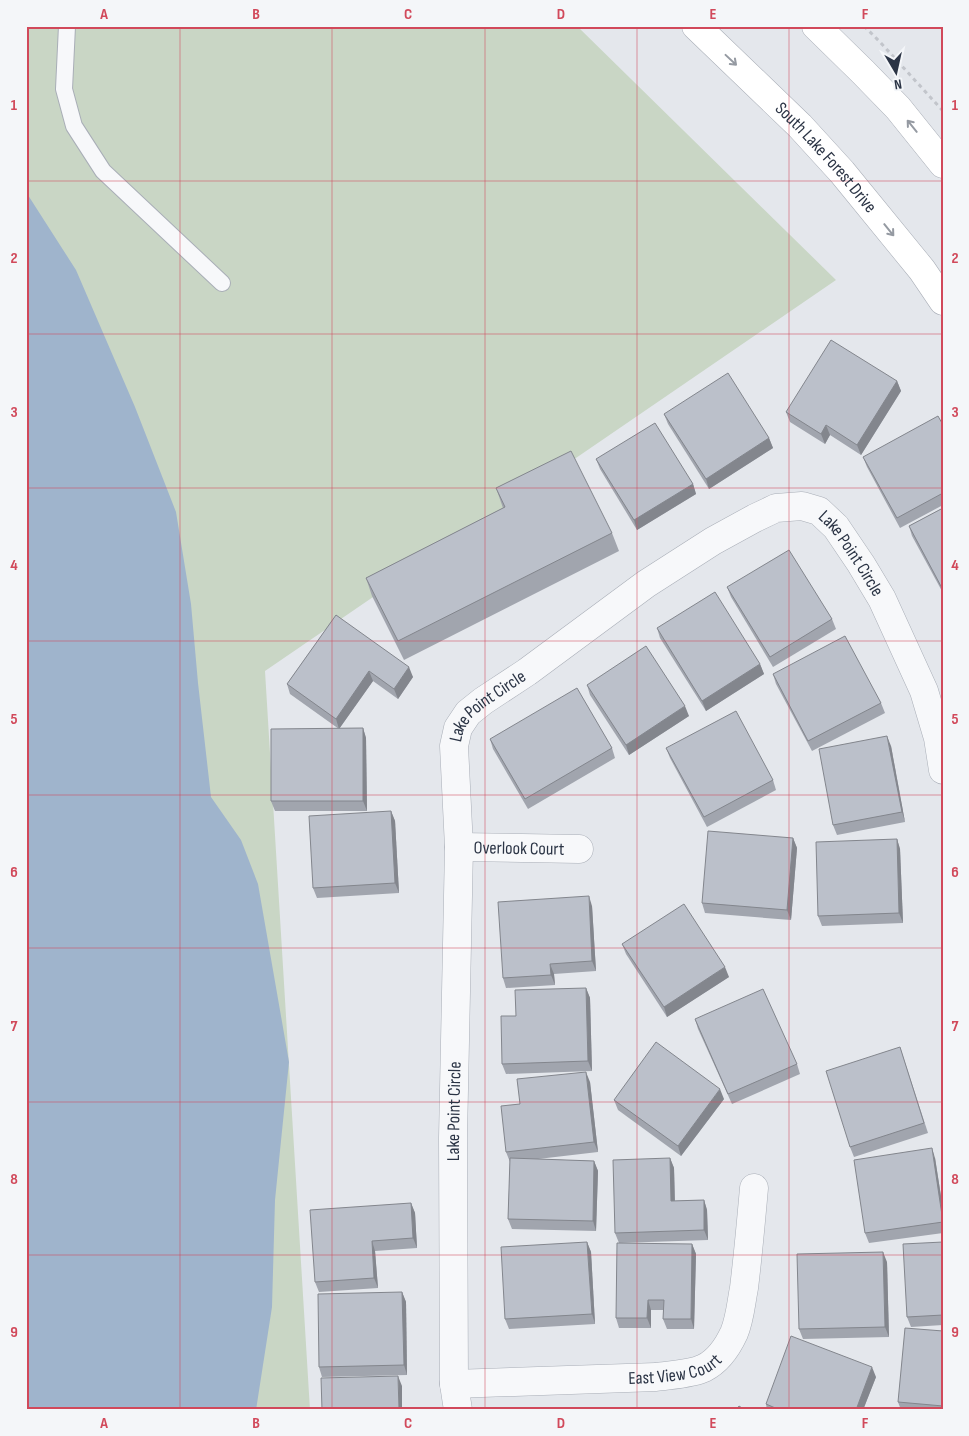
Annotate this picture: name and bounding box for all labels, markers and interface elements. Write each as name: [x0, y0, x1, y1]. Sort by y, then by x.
text: A: [99, 5, 108, 24]
text: B: [252, 5, 260, 24]
text: C: [404, 5, 412, 24]
text: D: [557, 5, 565, 24]
text: E: [710, 5, 717, 24]
text: F: [862, 5, 869, 24]
north arrow: [872, 48, 922, 98]
one-way arrow: [725, 54, 738, 66]
text: N: [893, 75, 903, 93]
text: 1: [11, 96, 18, 115]
text: 1: [952, 96, 959, 115]
street label: South Lake Forest Drive: [771, 98, 881, 217]
one-way arrow: [907, 120, 918, 133]
one-way arrow: [884, 223, 895, 236]
text: 2: [10, 249, 18, 268]
text: 2: [951, 249, 959, 268]
text: 3: [10, 403, 18, 422]
text: 3: [951, 403, 959, 422]
street label: Lake Point Circle: [814, 506, 888, 600]
text: 4: [10, 556, 18, 575]
text: 4: [951, 556, 959, 575]
street label: Lake Point Circle: [445, 666, 530, 744]
text: 5: [10, 710, 18, 729]
text: 5: [951, 710, 959, 729]
street label: Overlook Court: [473, 837, 565, 860]
text: 6: [10, 863, 18, 882]
text: 6: [951, 863, 959, 882]
text: 7: [11, 1017, 18, 1036]
text: 7: [952, 1017, 959, 1036]
street label: Lake Point Circle: [443, 1061, 466, 1161]
text: 8: [10, 1170, 18, 1189]
text: 8: [951, 1170, 959, 1189]
text: 9: [10, 1323, 18, 1342]
text: 9: [951, 1323, 959, 1342]
street label: East View Court: [628, 1349, 727, 1389]
text: A: [99, 1414, 108, 1433]
text: B: [252, 1414, 260, 1433]
text: C: [404, 1414, 412, 1433]
text: D: [557, 1414, 565, 1433]
text: E: [710, 1414, 717, 1433]
text: F: [862, 1414, 869, 1433]

